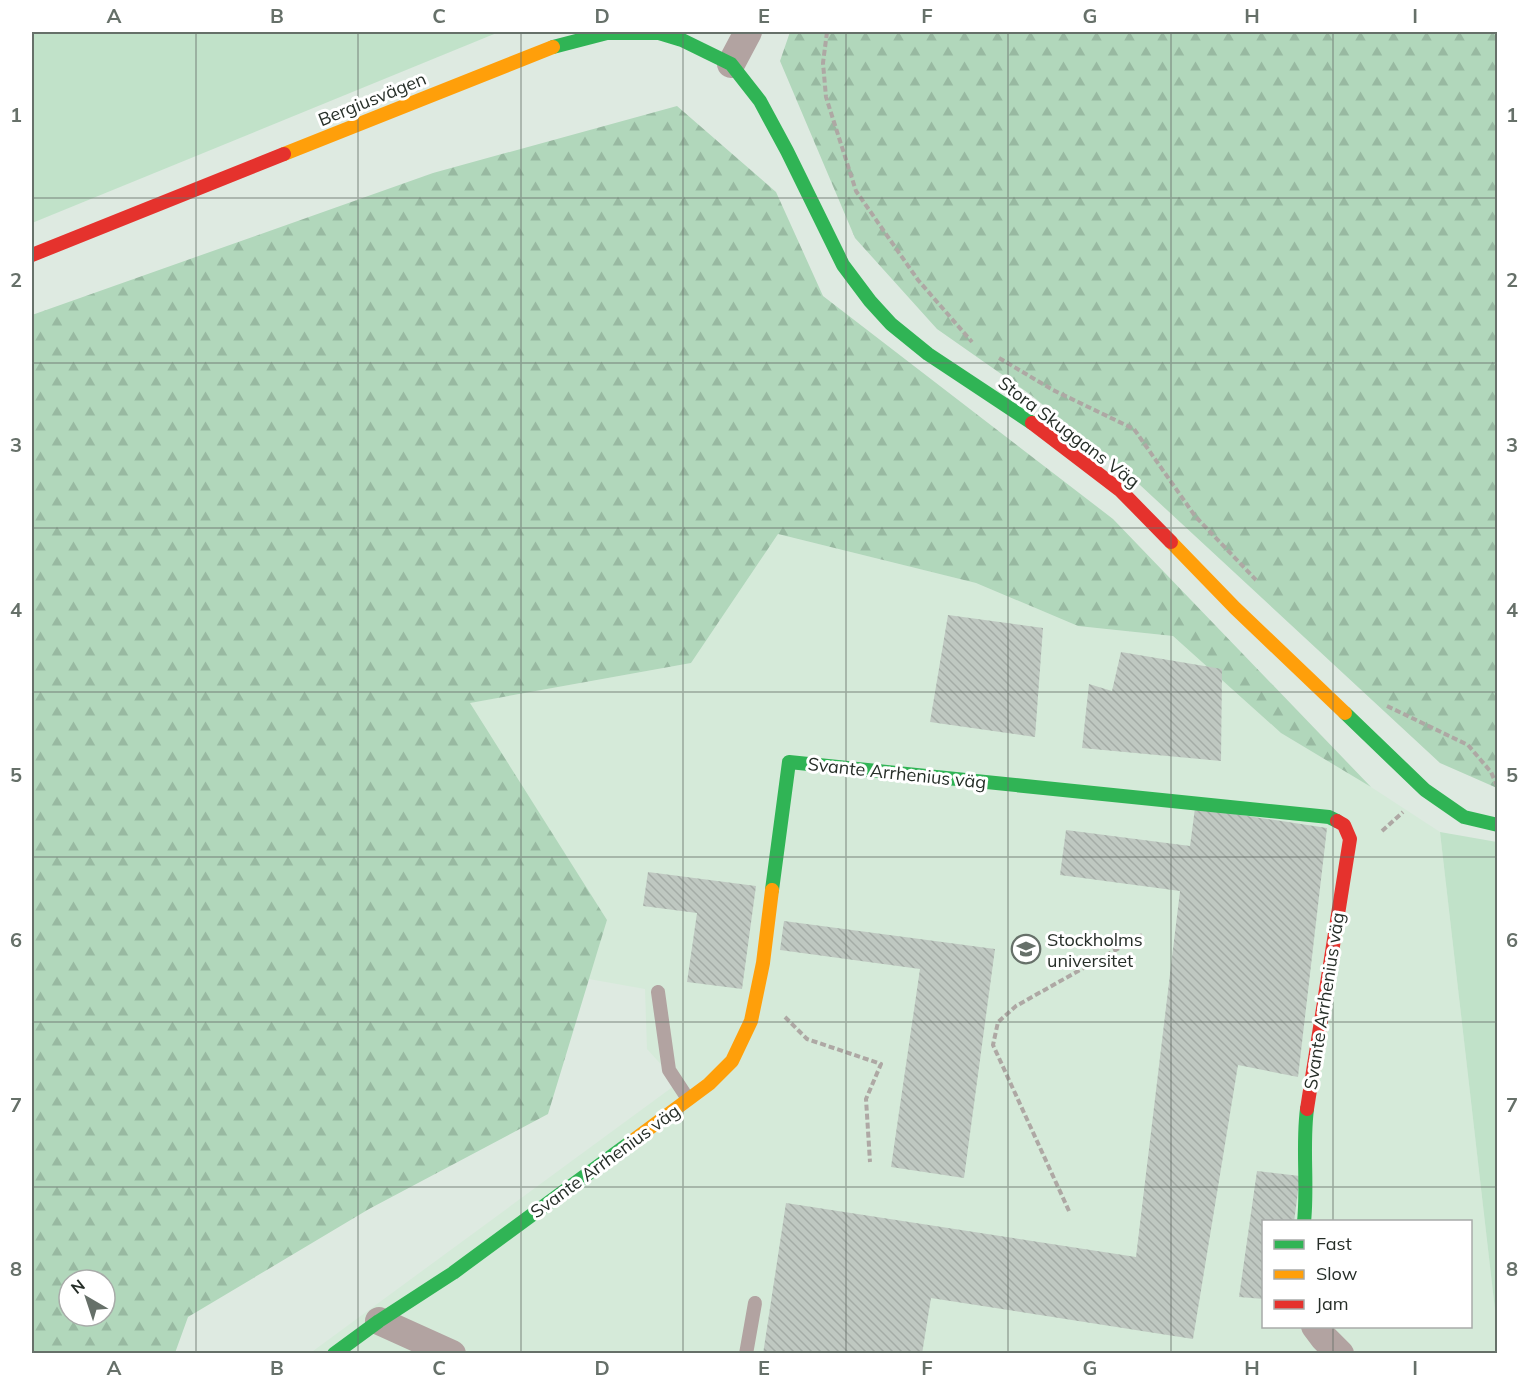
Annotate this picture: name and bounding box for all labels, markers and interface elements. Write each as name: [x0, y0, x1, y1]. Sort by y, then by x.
text: A: [107, 3, 122, 28]
text: B: [270, 3, 284, 28]
text: C: [432, 3, 446, 28]
text: D: [594, 3, 610, 28]
text: E: [758, 3, 770, 28]
text: F: [921, 3, 933, 28]
text: G: [1083, 3, 1097, 28]
text: H: [1244, 3, 1260, 28]
text: I: [1412, 3, 1418, 28]
street label: Bergiusvägen: [315, 67, 429, 131]
text: 1: [10, 102, 22, 127]
text: 1: [1506, 102, 1518, 127]
text: 2: [10, 267, 22, 292]
text: 2: [1506, 267, 1518, 292]
street label: Stora Skuggans Väg: [994, 371, 1144, 493]
text: 3: [10, 432, 22, 457]
text: 3: [1506, 432, 1518, 457]
text: 4: [10, 597, 22, 622]
text: 4: [1506, 597, 1518, 622]
street label: Svante Arrhenius väg: [807, 752, 987, 794]
text: 5: [10, 762, 22, 787]
text: 5: [1506, 762, 1518, 787]
street label: Svante Arrhenius väg: [1299, 911, 1349, 1091]
text: 6: [10, 927, 22, 952]
text: 6: [1506, 927, 1518, 952]
place label: Stockholms universitet: [1047, 928, 1143, 972]
school or university icon: Stockholms universitet: [1010, 933, 1042, 965]
text: 7: [10, 1092, 22, 1117]
text: 7: [1506, 1092, 1518, 1117]
street label: Svante Arrhenius väg: [526, 1099, 684, 1223]
legend: [1262, 1220, 1472, 1328]
text: Fast: [1316, 1232, 1352, 1255]
text: 8: [10, 1256, 22, 1281]
text: 8: [1506, 1256, 1518, 1281]
text: Slow: [1316, 1262, 1358, 1285]
north arrow: [57, 1268, 117, 1328]
text: N: [67, 1275, 89, 1298]
text: Jam: [1316, 1292, 1349, 1315]
text: A: [107, 1355, 122, 1380]
text: B: [270, 1355, 284, 1380]
text: C: [432, 1355, 446, 1380]
text: D: [594, 1355, 610, 1380]
text: E: [758, 1355, 770, 1380]
text: F: [921, 1355, 933, 1380]
text: G: [1083, 1355, 1097, 1380]
text: H: [1244, 1355, 1260, 1380]
text: I: [1412, 1355, 1418, 1380]

